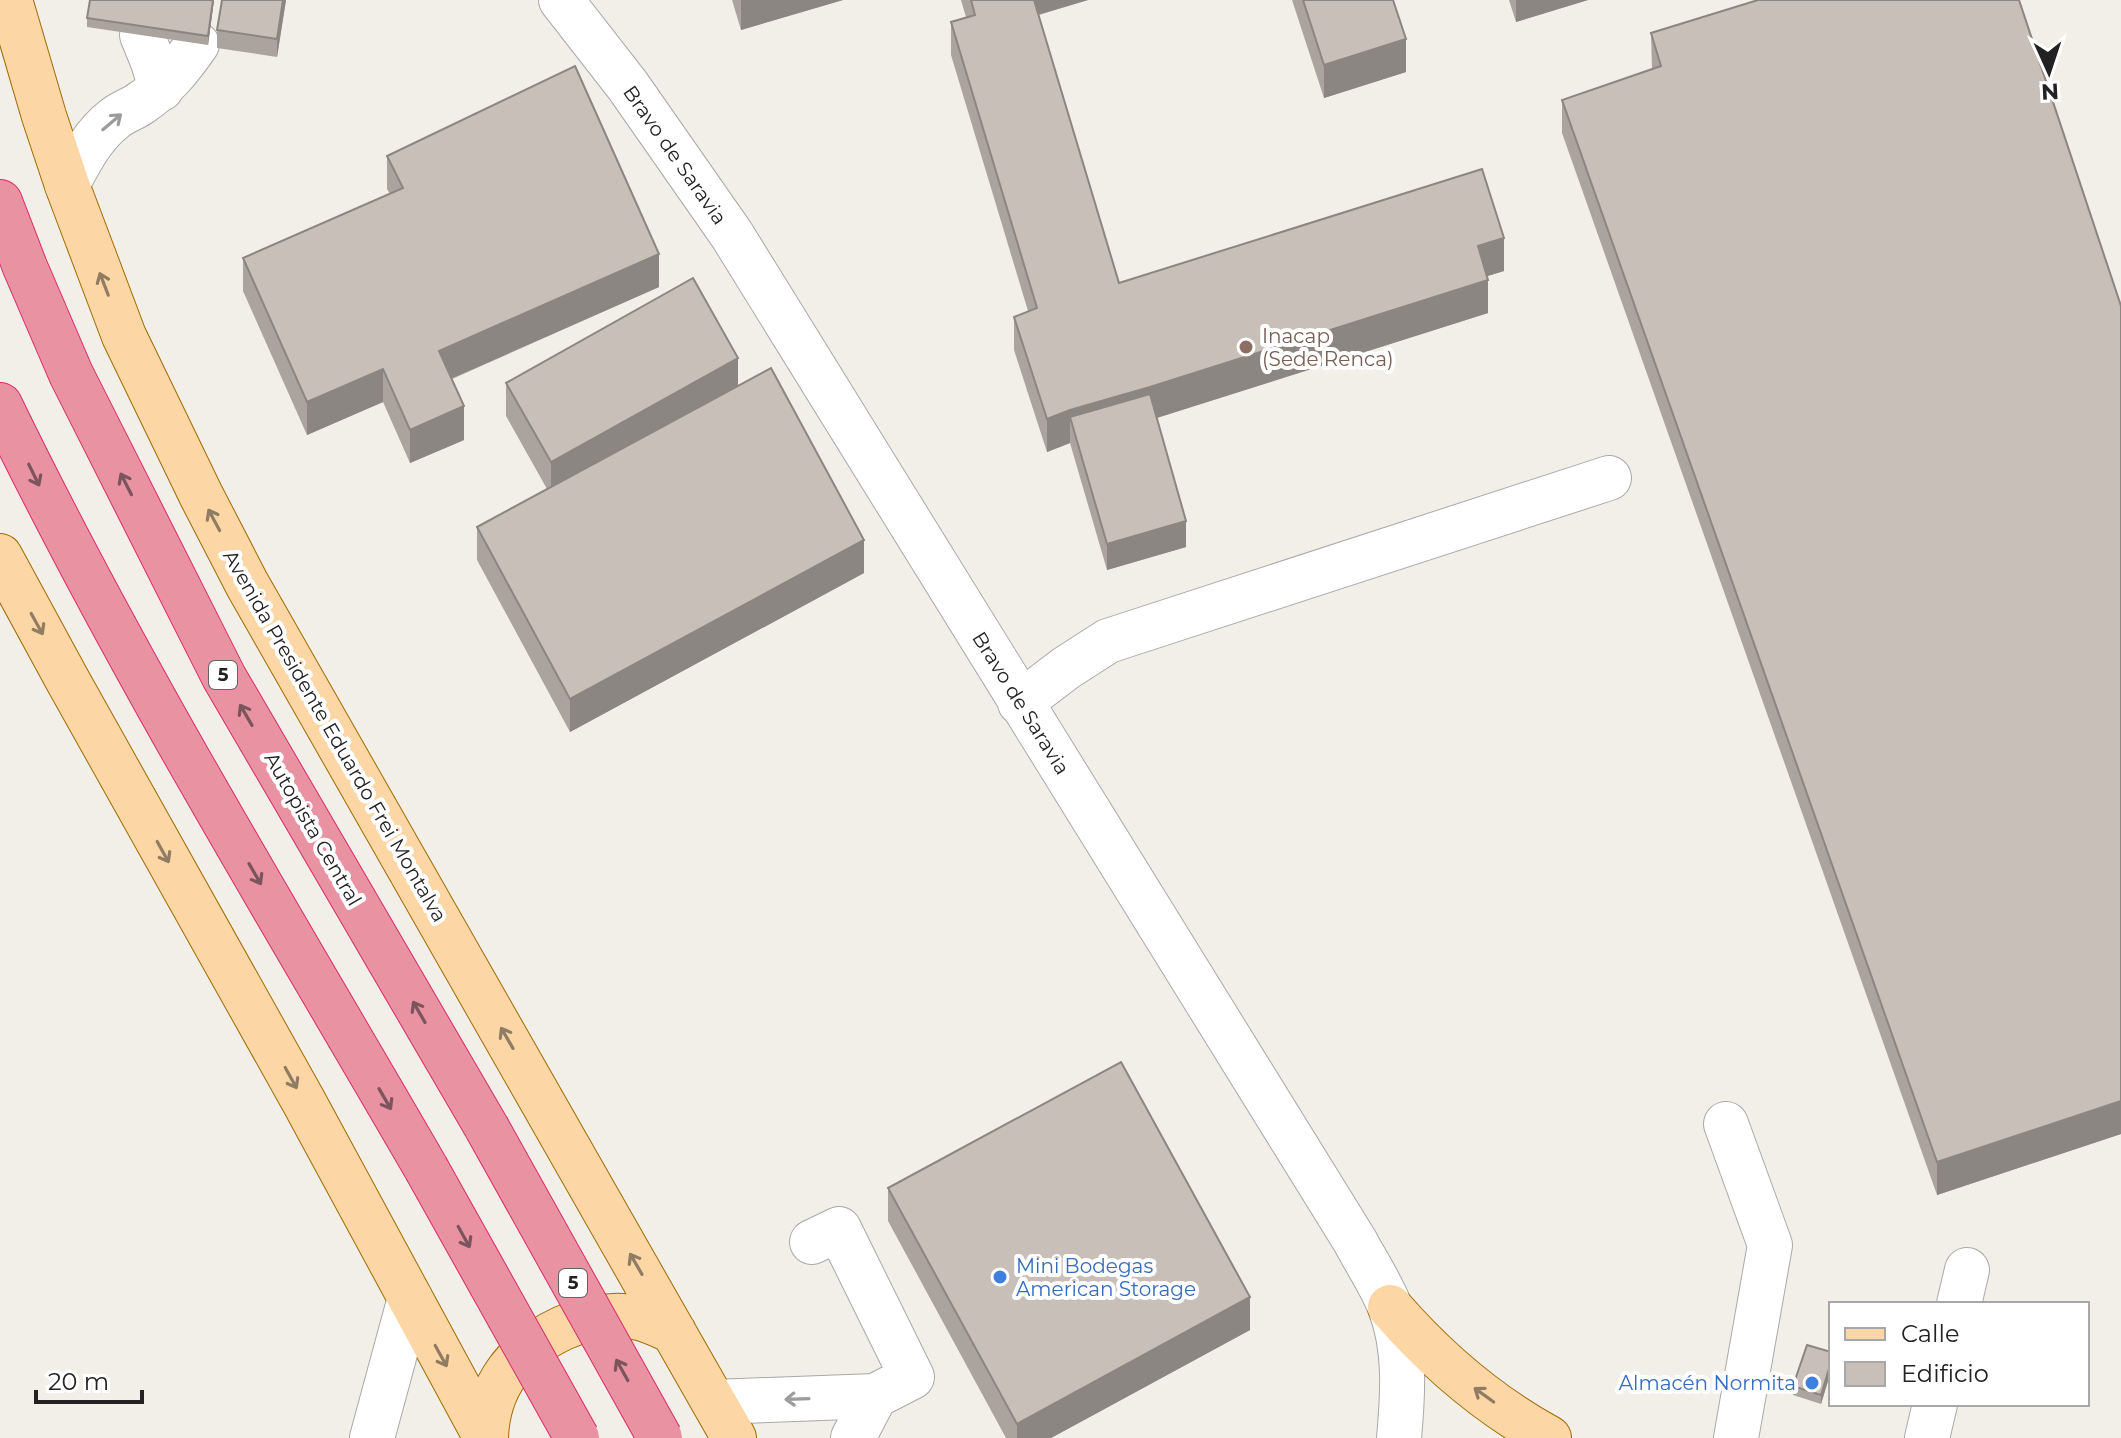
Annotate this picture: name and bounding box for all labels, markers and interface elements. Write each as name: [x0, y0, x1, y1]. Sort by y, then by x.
north arrow: [2009, 32, 2089, 112]
text: N: [2040, 78, 2060, 105]
street label: Bravo de Saravia: [618, 81, 732, 229]
one-way arrow: [101, 113, 121, 131]
one-way arrow: [96, 272, 110, 297]
place label: Inacap (Sede Renca): [1262, 324, 1394, 371]
marker: Inacap (Sede Renca): [1237, 338, 1255, 356]
one-way arrow: [27, 463, 42, 487]
one-way arrow: [118, 473, 134, 497]
one-way arrow: [205, 508, 221, 532]
street label: Avenida Presidente Eduardo Frei Montalva: [218, 546, 452, 926]
one-way arrow: [29, 612, 45, 636]
street label: Bravo de Saravia: [967, 627, 1075, 779]
road number: 5: [209, 661, 237, 689]
one-way arrow: [238, 704, 254, 727]
street label: Autopista Central: [259, 748, 367, 910]
one-way arrow: [156, 839, 171, 863]
one-way arrow: [247, 862, 263, 885]
one-way arrow: [411, 1001, 427, 1024]
one-way arrow: [499, 1027, 514, 1051]
one-way arrow: [283, 1066, 299, 1089]
one-way arrow: [377, 1087, 393, 1110]
one-way arrow: [457, 1224, 472, 1248]
one-way arrow: [628, 1253, 644, 1276]
place label: Mini Bodegas American Storage: [1016, 1254, 1196, 1301]
marker: Mini Bodegas American Storage: [991, 1268, 1009, 1286]
road number: 5: [559, 1269, 587, 1297]
legend: [1829, 1302, 2089, 1406]
text: Calle: [1901, 1319, 1959, 1348]
one-way arrow: [434, 1344, 450, 1367]
scale bar: [36, 1354, 142, 1404]
one-way arrow: [614, 1359, 630, 1382]
text: Edificio: [1901, 1359, 1989, 1388]
text: 20 m: [48, 1367, 109, 1396]
place label: Almacén Normita: [1619, 1371, 1796, 1395]
marker: Almacén Normita: [1803, 1374, 1821, 1392]
one-way arrow: [1473, 1387, 1495, 1404]
one-way arrow: [784, 1392, 811, 1407]

